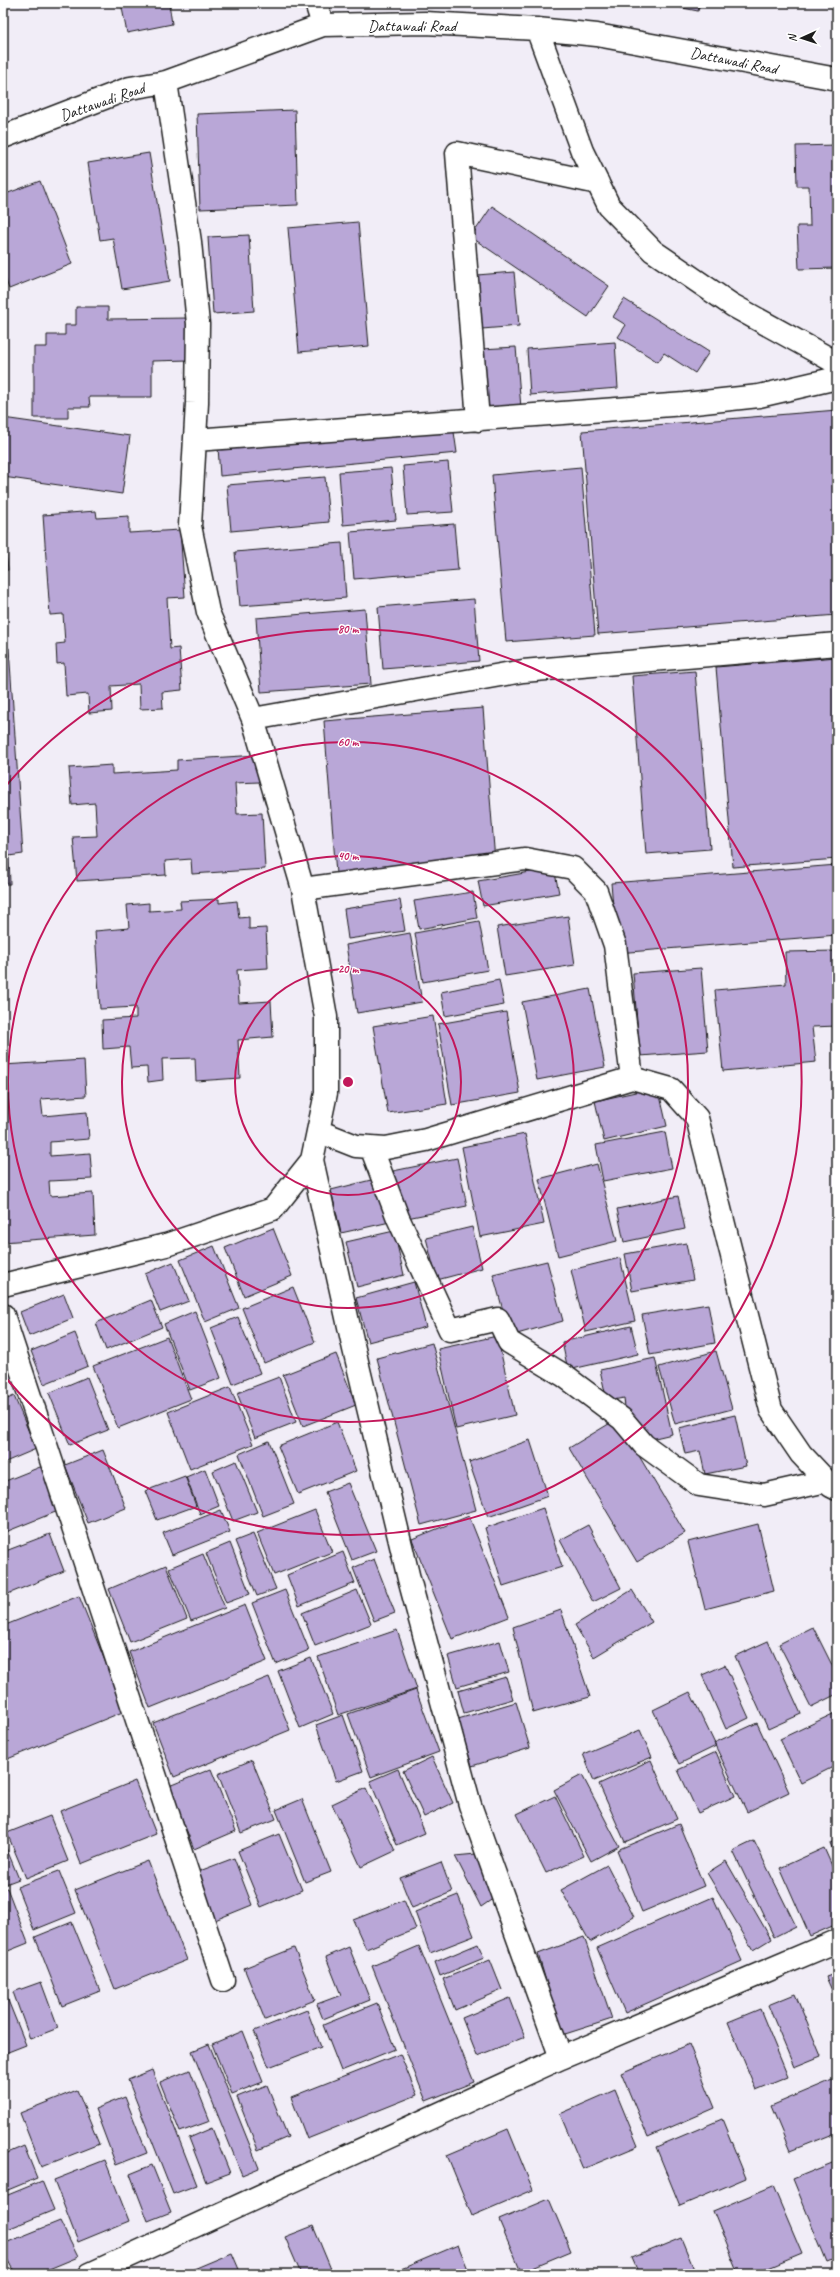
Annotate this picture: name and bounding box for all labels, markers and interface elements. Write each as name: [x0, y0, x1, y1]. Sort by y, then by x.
street label: Dattawadi Road: [368, 16, 459, 36]
north arrow: [782, 18, 822, 58]
text: N: [785, 33, 799, 42]
street label: Dattawadi Road: [689, 43, 782, 80]
street label: Dattawadi Road: [57, 77, 150, 126]
text: 80 m: [338, 621, 359, 637]
text: 60 m: [338, 734, 360, 750]
text: 40 m: [338, 848, 359, 864]
text: 20 m: [338, 961, 359, 977]
centre of rings: [341, 1075, 355, 1089]

